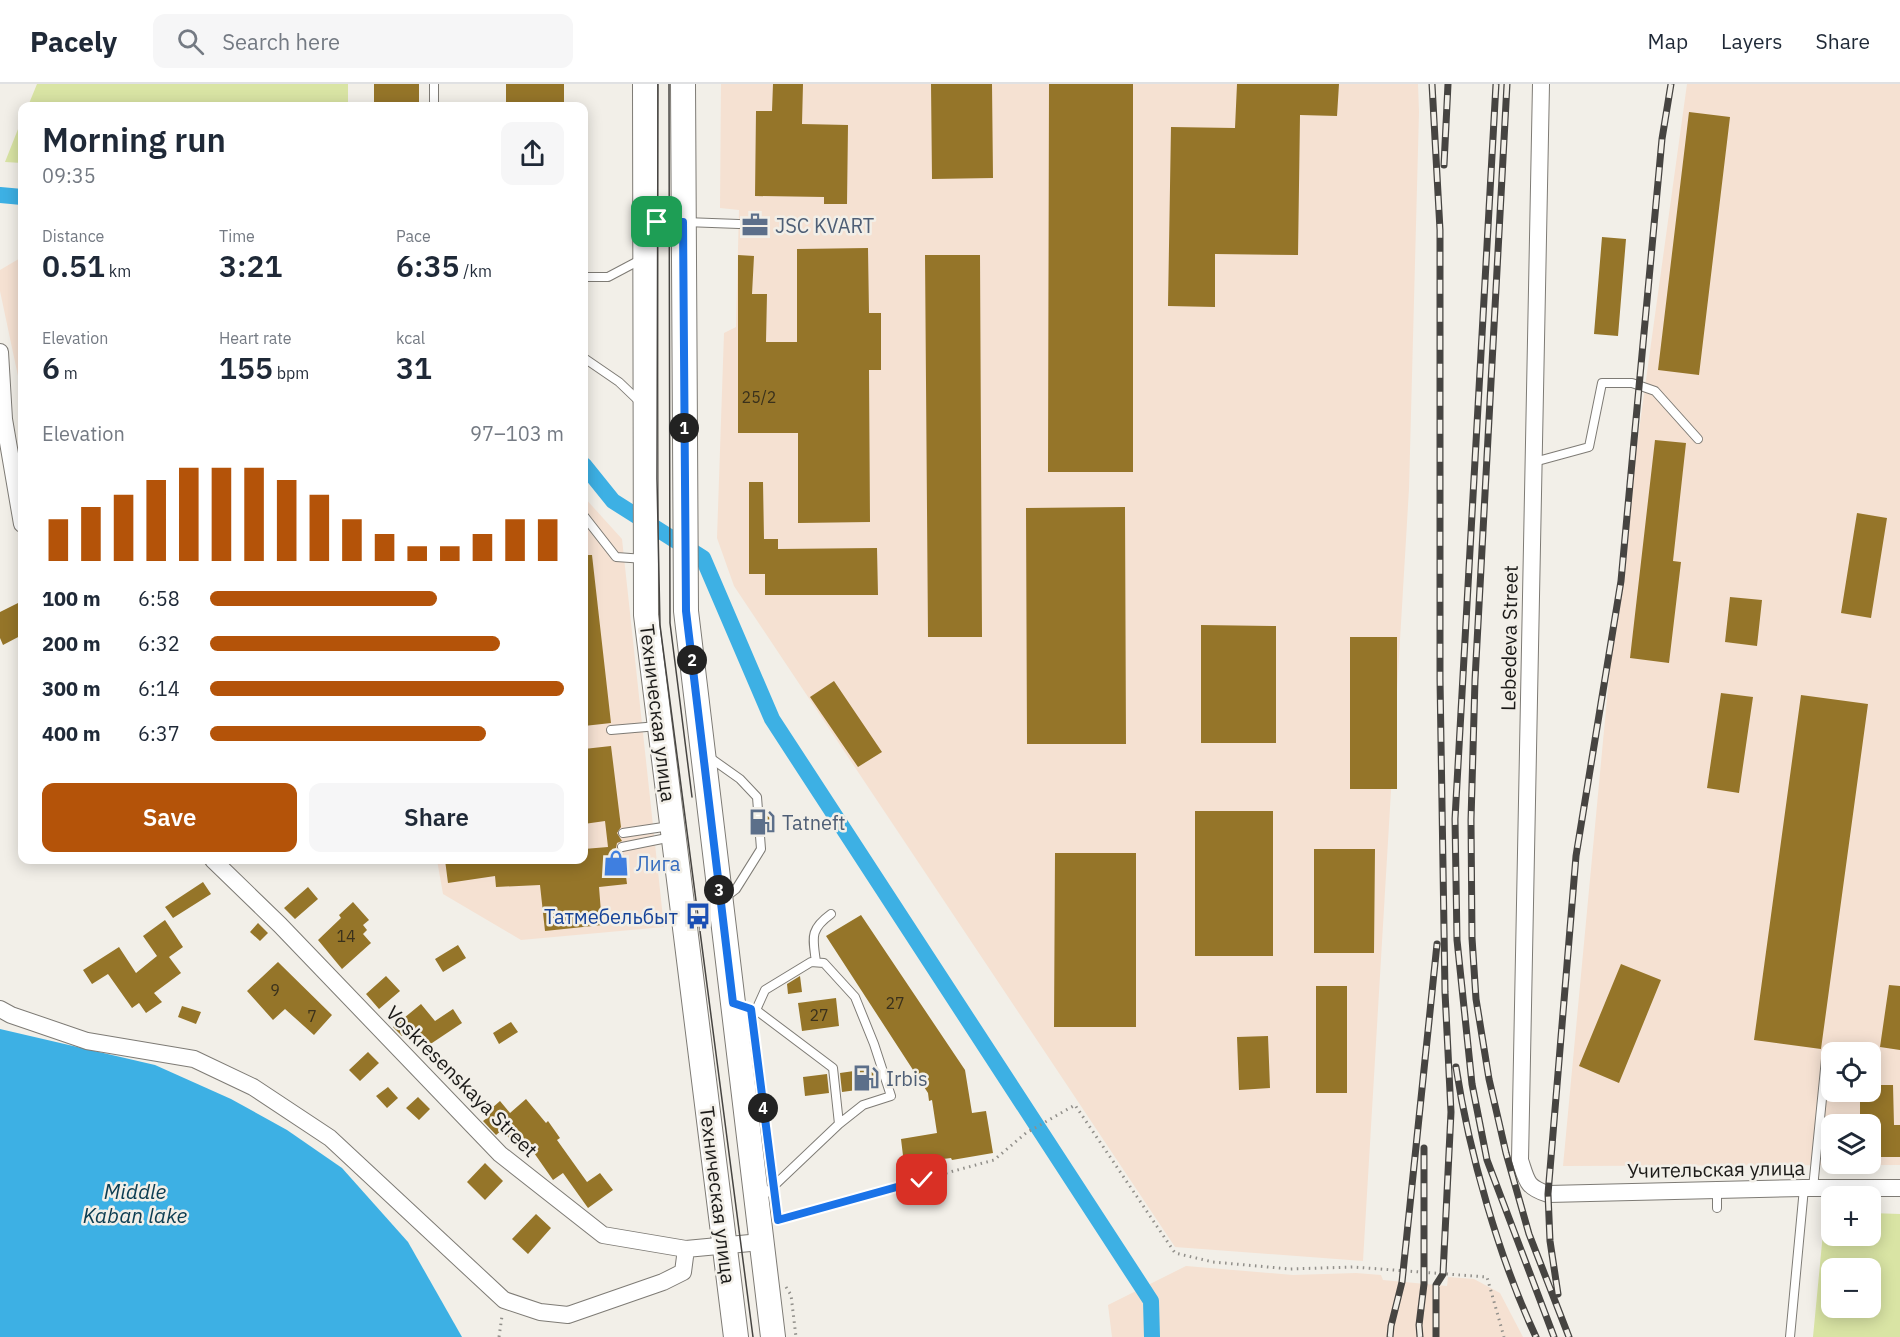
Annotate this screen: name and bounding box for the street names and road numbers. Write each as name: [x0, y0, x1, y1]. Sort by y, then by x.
street label: Lebedeva Street: [1494, 565, 1524, 711]
street label: Техническая улица: [634, 623, 682, 804]
street label: Voskresenskaya Street: [380, 999, 544, 1163]
street label: Техническая улица: [694, 1105, 742, 1286]
street label: Учительская улица: [1627, 1154, 1806, 1184]

